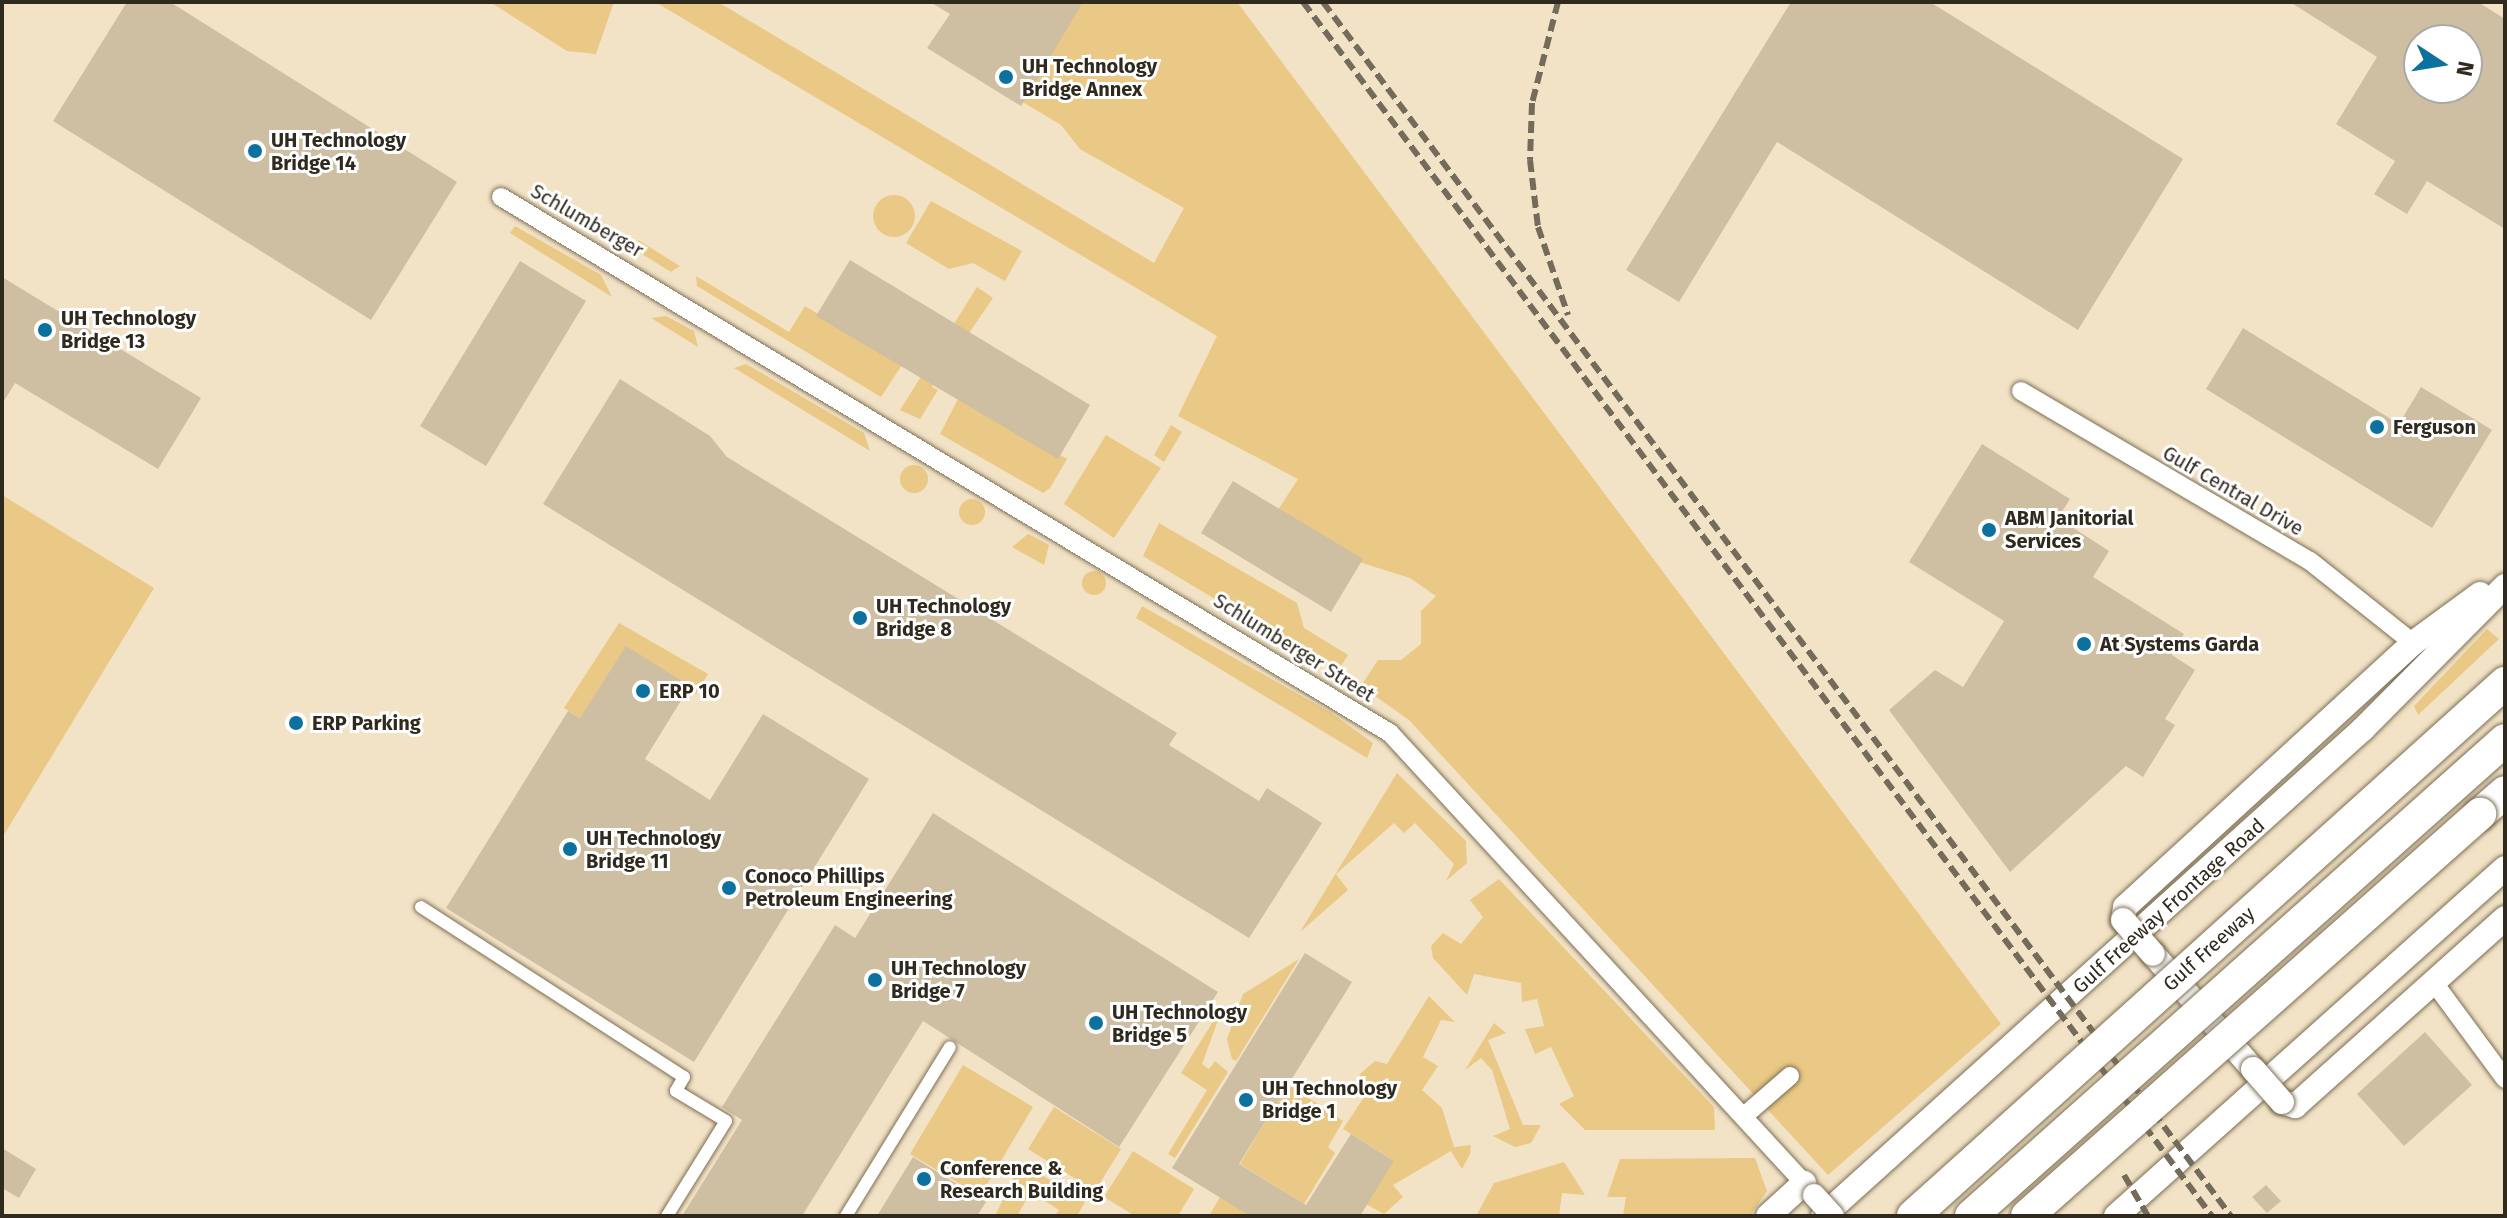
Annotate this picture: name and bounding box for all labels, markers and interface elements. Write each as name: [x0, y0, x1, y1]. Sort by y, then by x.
north arrow: [2403, 24, 2483, 104]
place label: UH Technology Bridge Annex: [1022, 54, 1157, 101]
text: N: [2450, 59, 2480, 79]
marker: UH Technology Bridge Annex: [997, 68, 1015, 86]
place label: UH Technology Bridge 14: [271, 128, 406, 175]
marker: UH Technology Bridge 14: [246, 142, 264, 160]
street label: Schlumberger: [527, 179, 647, 263]
place label: UH Technology Bridge 13: [61, 306, 196, 353]
marker: UH Technology Bridge 13: [36, 321, 54, 339]
place label: Ferguson: [2393, 415, 2476, 439]
marker: Ferguson: [2368, 418, 2386, 436]
street label: Gulf Central Drive: [2158, 441, 2308, 541]
place label: ABM Janitorial Services: [2005, 506, 2133, 553]
marker: ABM Janitorial Services: [1980, 521, 1998, 539]
street label: Schlumberger Street: [1209, 589, 1379, 707]
place label: UH Technology Bridge 8: [876, 594, 1011, 641]
marker: UH Technology Bridge 8: [851, 609, 869, 627]
place label: At Systems Garda: [2100, 632, 2259, 656]
marker: At Systems Garda: [2075, 635, 2093, 653]
place label: ERP 10: [659, 679, 720, 703]
marker: ERP 10: [634, 682, 652, 700]
place label: ERP Parking: [312, 711, 421, 735]
marker: ERP Parking: [287, 714, 305, 732]
street label: Gulf Freeway Frontage Road: [2068, 814, 2270, 998]
place label: UH Technology Bridge 11: [586, 826, 721, 873]
marker: UH Technology Bridge 11: [561, 840, 579, 858]
place label: Conoco Phillips Petroleum Engineering: [745, 864, 953, 911]
marker: Conoco Phillips Petroleum Engineering: [720, 879, 738, 897]
street label: Gulf Freeway: [2158, 902, 2260, 996]
place label: UH Technology Bridge 7: [891, 956, 1026, 1003]
marker: UH Technology Bridge 7: [866, 971, 884, 989]
place label: UH Technology Bridge 5: [1112, 1000, 1247, 1047]
marker: UH Technology Bridge 5: [1087, 1014, 1105, 1032]
place label: UH Technology Bridge 1: [1262, 1076, 1397, 1123]
marker: UH Technology Bridge 1: [1237, 1091, 1255, 1109]
place label: Conference & Research Building: [940, 1156, 1103, 1203]
marker: Conference & Research Building: [915, 1170, 933, 1188]

